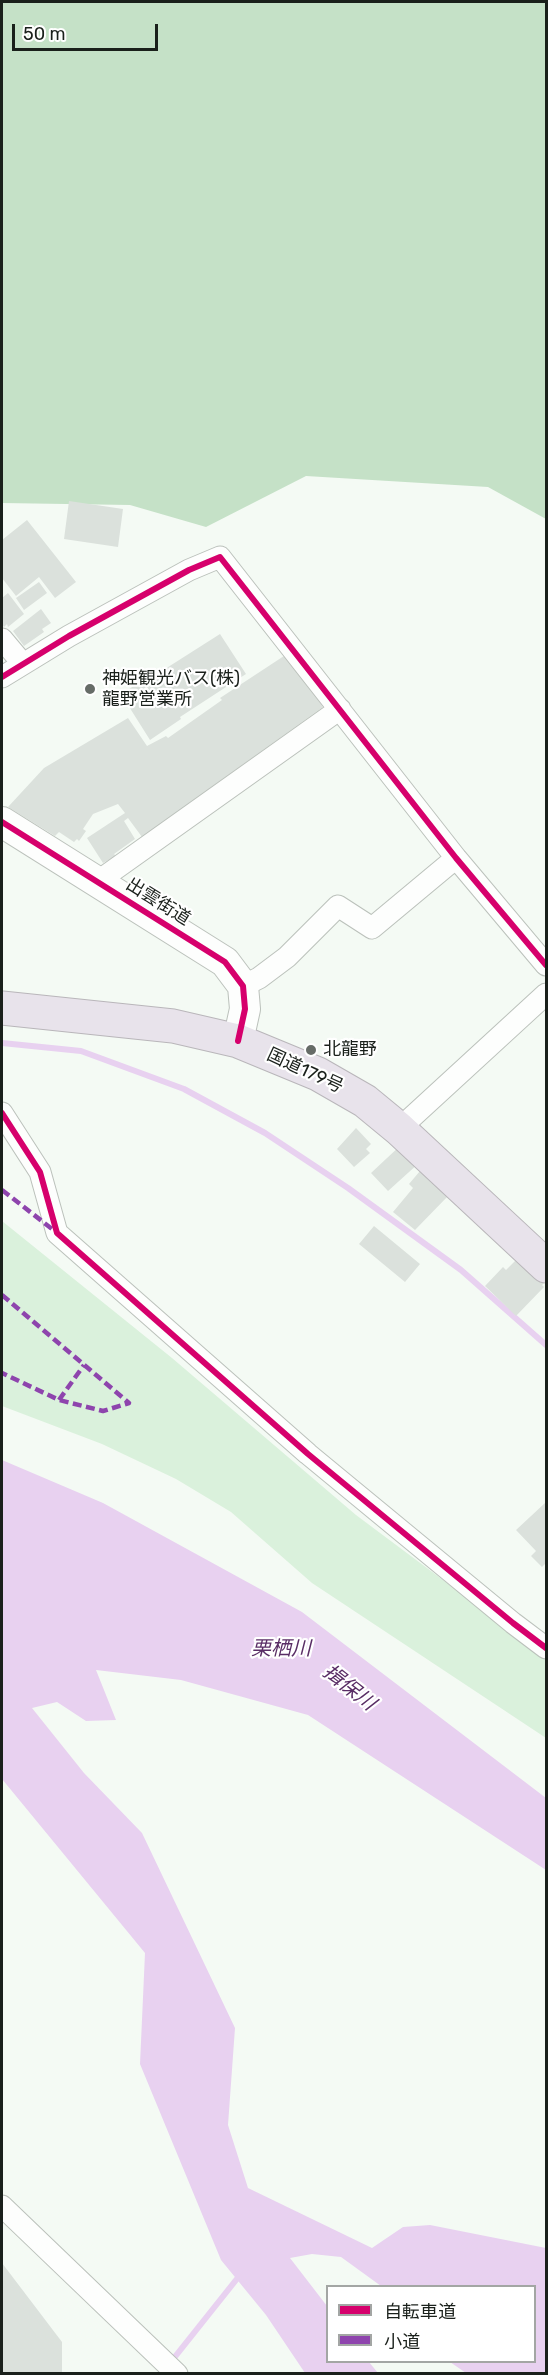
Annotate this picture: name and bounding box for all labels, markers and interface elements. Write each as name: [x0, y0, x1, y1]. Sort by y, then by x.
scale bar: [15, 12, 160, 50]
text: 50 m: [23, 23, 66, 45]
place label: 神姫観光バス(株) 龍野営業所: [102, 668, 240, 710]
marker: 神姫観光バス(株) 龍野営業所: [83, 682, 97, 696]
street label: 出雲街道: [122, 874, 194, 930]
place label: 北龍野: [323, 1039, 377, 1061]
marker: 北龍野: [304, 1043, 318, 1057]
street label: 国道179号: [263, 1044, 347, 1098]
water label: 栗栖川: [251, 1637, 311, 1661]
water label: 揖保川: [318, 1660, 380, 1716]
legend: [326, 2285, 536, 2363]
text: 自転車道: [384, 2301, 456, 2323]
text: 小道: [384, 2331, 420, 2353]

